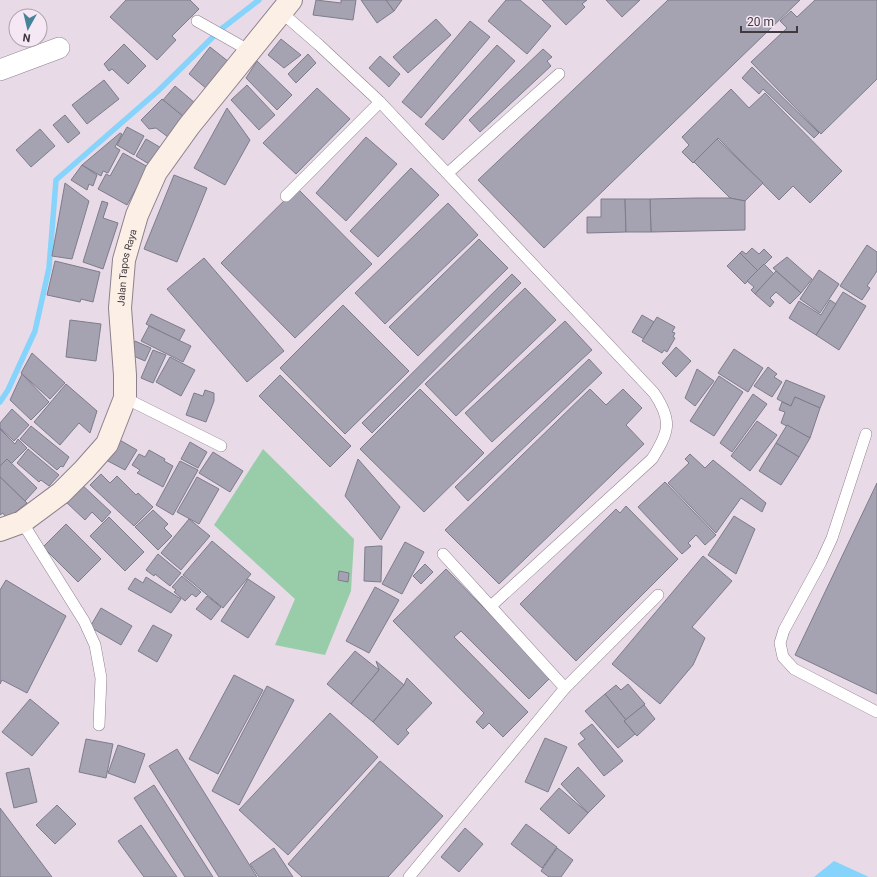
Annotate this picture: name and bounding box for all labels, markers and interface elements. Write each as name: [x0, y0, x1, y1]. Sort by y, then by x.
north arrow: [8, 8, 48, 48]
scale bar: [741, 8, 797, 34]
text: 20 m: [747, 15, 774, 29]
text: N: [22, 30, 31, 44]
street label: Jalan Tapos Raya: [115, 228, 138, 306]

